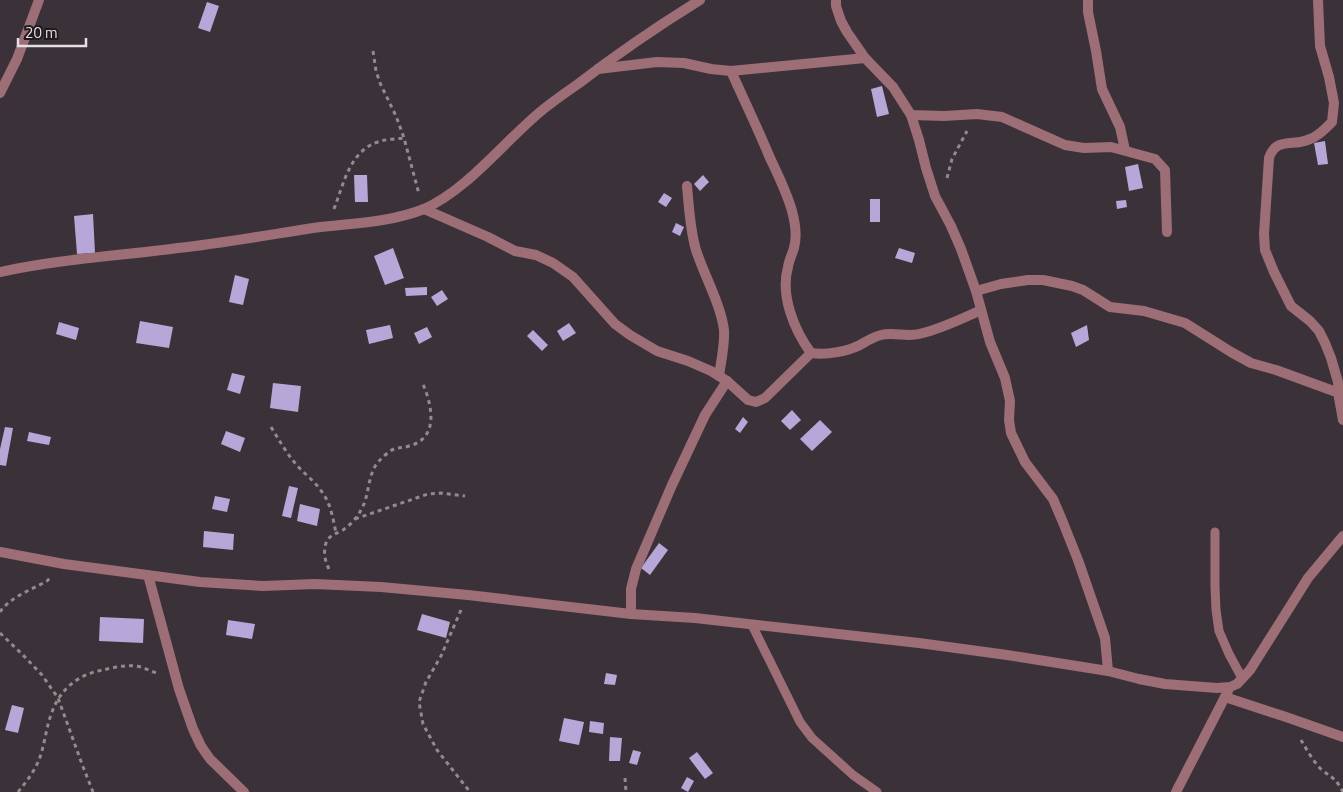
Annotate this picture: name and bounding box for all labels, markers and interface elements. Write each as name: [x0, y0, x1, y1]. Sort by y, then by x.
scale bar: [18, 15, 85, 47]
text: 20 m: [25, 21, 58, 44]

